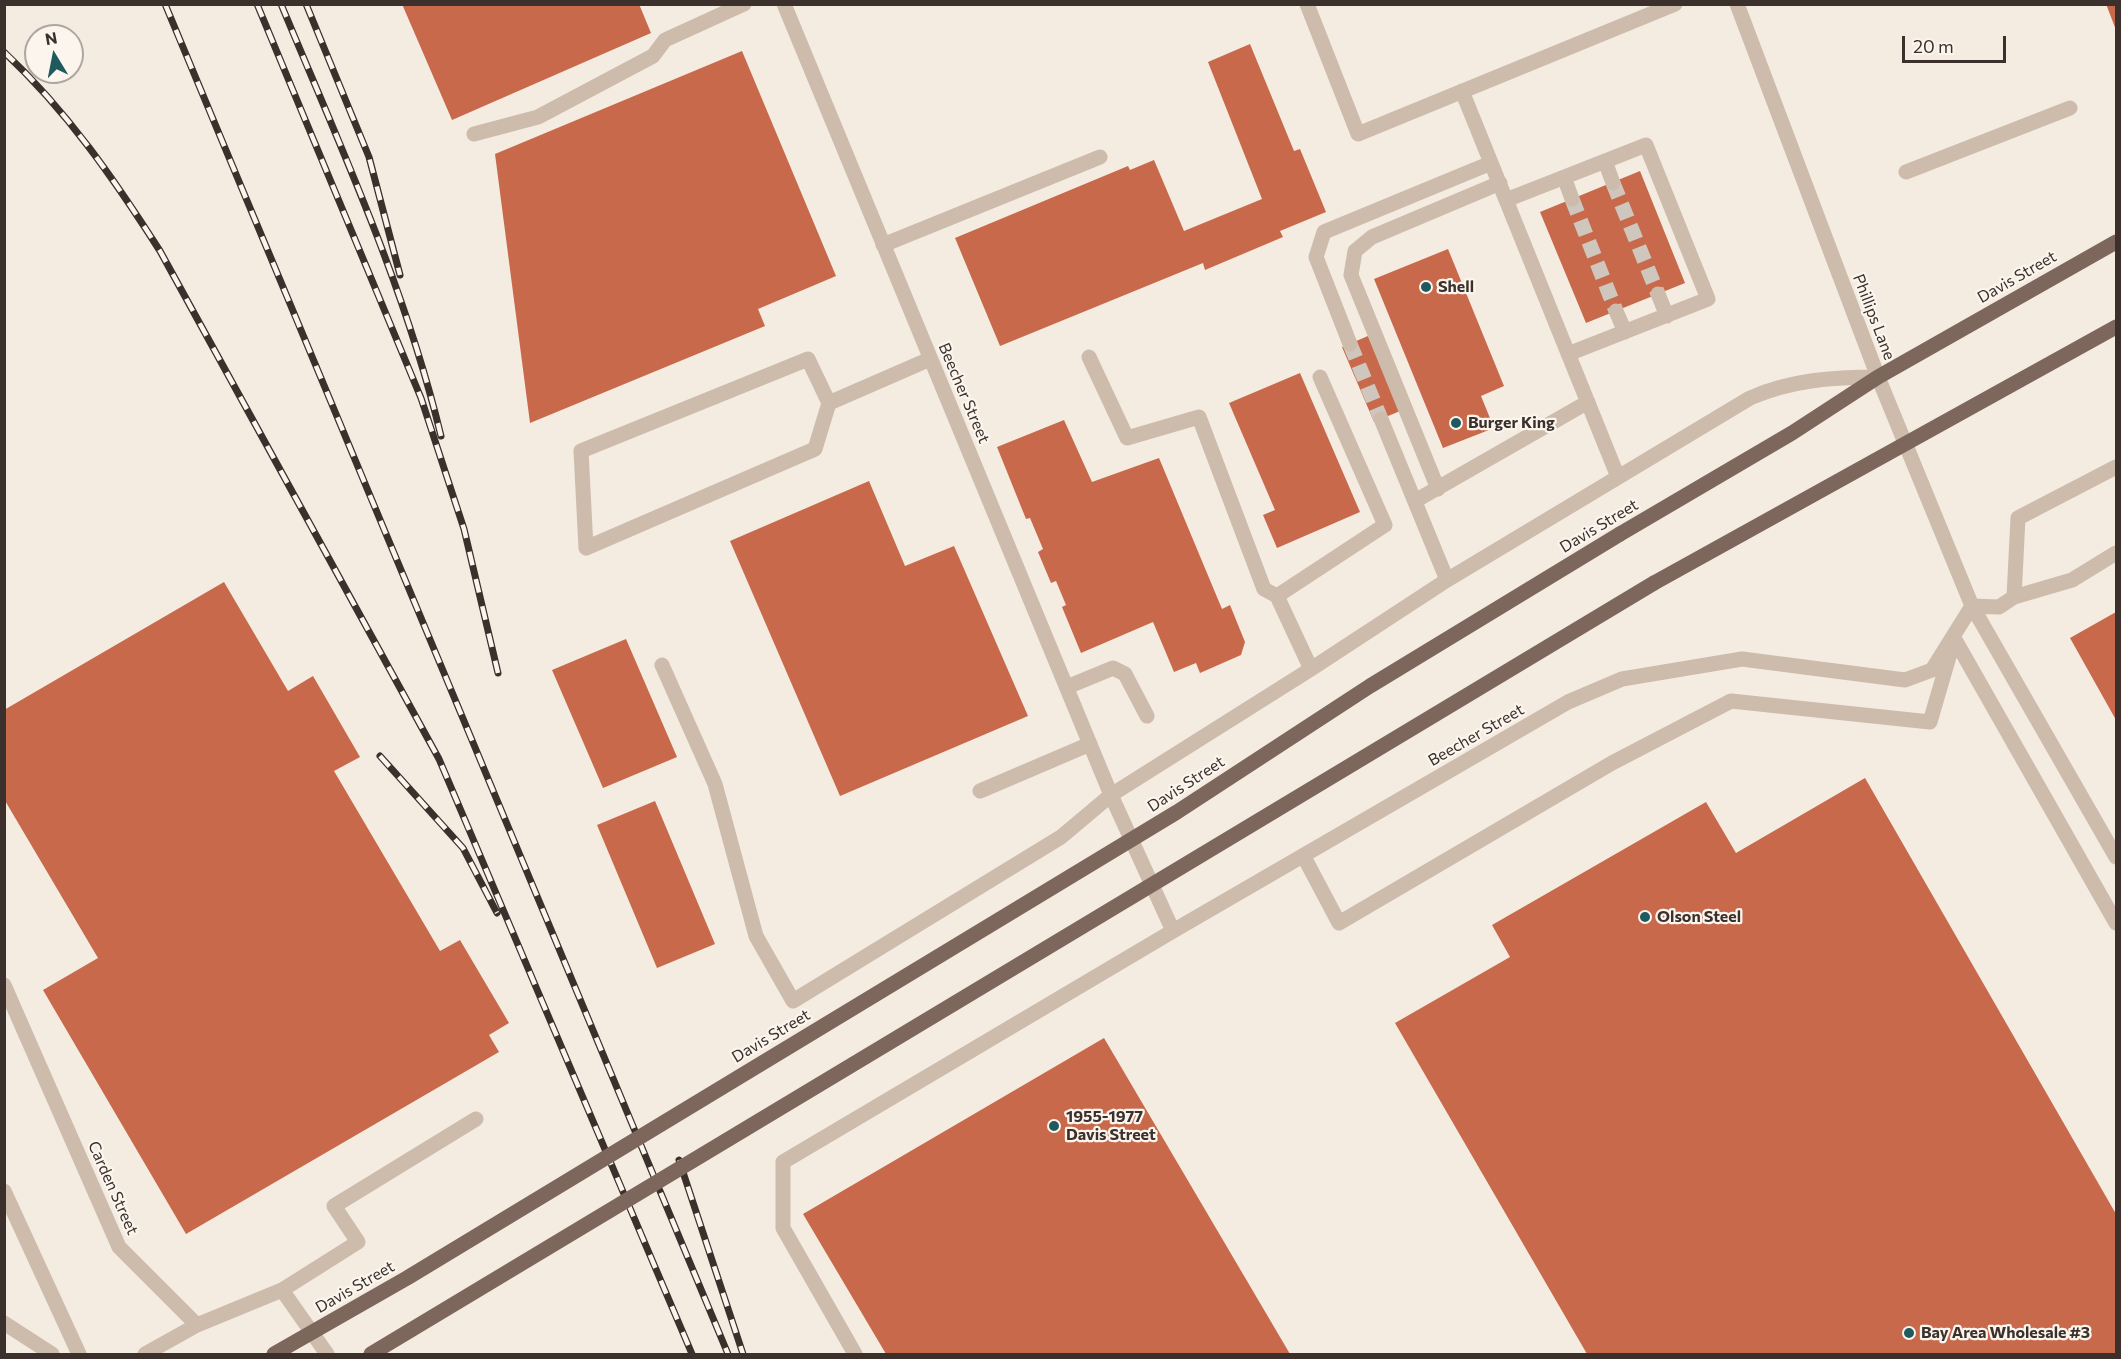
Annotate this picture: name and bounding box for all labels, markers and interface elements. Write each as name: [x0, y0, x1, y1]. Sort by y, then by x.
north arrow: [24, 24, 84, 84]
scale bar: [1905, 24, 2008, 62]
text: N: [44, 27, 59, 48]
text: 20 m: [1913, 35, 1954, 57]
street label: Davis Street: [1974, 247, 2060, 307]
street label: Phillips Lane: [1849, 271, 1899, 363]
place label: Shell: [1438, 277, 1474, 297]
marker: Shell: [1419, 280, 1433, 294]
street label: Beecher Street: [934, 340, 994, 446]
place label: Burger King: [1468, 413, 1555, 433]
marker: Burger King: [1449, 416, 1463, 430]
street label: Davis Street: [1556, 495, 1642, 557]
street label: Beecher Street: [1425, 700, 1527, 770]
street label: Davis Street: [1144, 752, 1228, 816]
place label: Olson Steel: [1657, 907, 1741, 927]
marker: Olson Steel: [1638, 910, 1652, 924]
street label: Davis Street: [728, 1005, 814, 1067]
place label: 1955-1977 Davis Street: [1066, 1107, 1156, 1145]
marker: 1955-1977 Davis Street: [1047, 1119, 1061, 1133]
street label: Carden Street: [84, 1138, 142, 1238]
street label: Davis Street: [312, 1257, 398, 1317]
place label: Bay Area Wholesale #3: [1921, 1323, 2090, 1343]
marker: Bay Area Wholesale #3: [1902, 1326, 1916, 1340]

